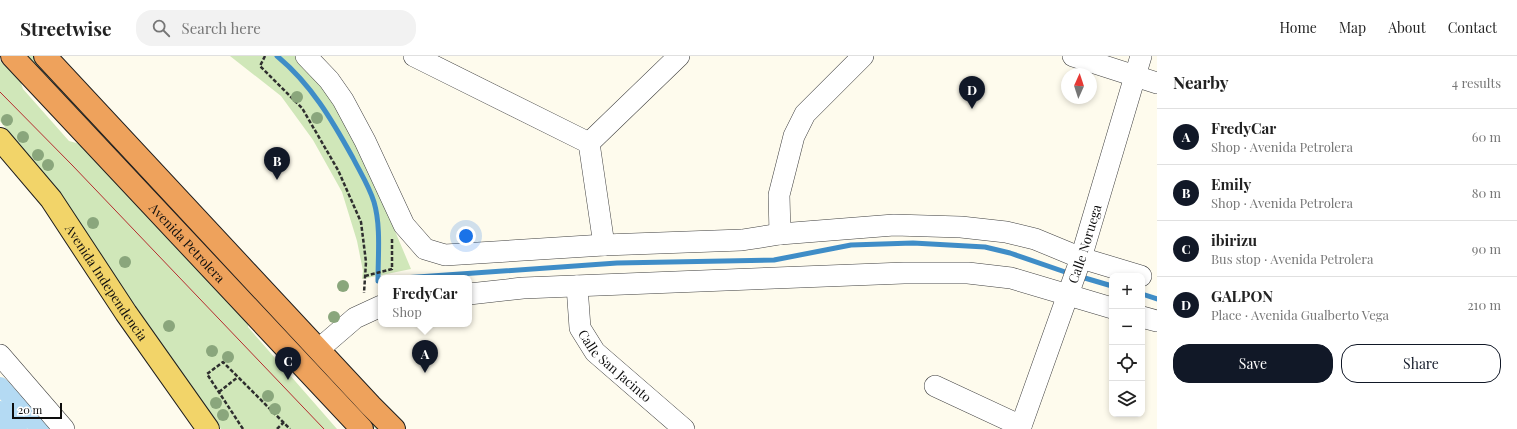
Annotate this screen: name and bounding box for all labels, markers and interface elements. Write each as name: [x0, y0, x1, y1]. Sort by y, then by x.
search box: [136, 10, 416, 46]
text: Streetwise: [20, 15, 112, 41]
icon: search: [150, 17, 172, 39]
text: Search here: [182, 18, 261, 38]
text: Home: [1279, 18, 1317, 37]
text: Map: [1339, 18, 1366, 37]
text: About: [1388, 18, 1426, 37]
text: Contact: [1448, 18, 1497, 37]
north arrow: [1061, 68, 1097, 104]
text: Nearby: [1173, 71, 1228, 93]
text: 4 results: [1452, 74, 1501, 91]
pin: D: [959, 76, 985, 109]
text: FredyCar: [1211, 118, 1276, 138]
text: A: [1182, 128, 1190, 145]
text: 60 m: [1472, 128, 1501, 145]
text: Shop · Avenida Petrolera: [1211, 138, 1353, 155]
pin: B: [264, 147, 290, 180]
text: Emily: [1211, 174, 1251, 194]
text: B: [1182, 184, 1190, 201]
text: 80 m: [1472, 184, 1501, 201]
text: Shop · Avenida Petrolera: [1211, 194, 1353, 211]
street label: Avenida Petrolera: [145, 198, 229, 286]
street label: Calle Noruega: [1064, 202, 1105, 286]
street label: Avenida Independencia: [61, 220, 152, 344]
your location: [456, 226, 476, 246]
text: ibirizu: [1211, 230, 1257, 250]
text: C: [1181, 240, 1191, 257]
text: 90 m: [1472, 240, 1501, 257]
text: Bus stop · Avenida Petrolera: [1211, 250, 1374, 267]
map controls: [1109, 273, 1145, 417]
button: +: [1109, 273, 1145, 309]
popup: [378, 275, 472, 327]
text: FredyCar: [392, 283, 458, 303]
text: GALPON: [1211, 286, 1273, 306]
text: D: [1181, 296, 1191, 313]
text: 210 m: [1467, 296, 1501, 313]
text: Shop: [392, 303, 422, 320]
text: Place · Avenida Gualberto Vega: [1211, 306, 1389, 323]
button: −: [1109, 309, 1145, 345]
street label: Calle San Jacinto: [575, 326, 655, 405]
pin: A: [412, 340, 438, 373]
button: Save: [1173, 344, 1333, 383]
button: Share: [1341, 344, 1501, 383]
button: locate: [1109, 345, 1145, 381]
pin: C: [275, 347, 301, 380]
button: layers: [1109, 381, 1145, 417]
scale bar: [12, 401, 62, 420]
text: 20 m: [18, 402, 42, 417]

